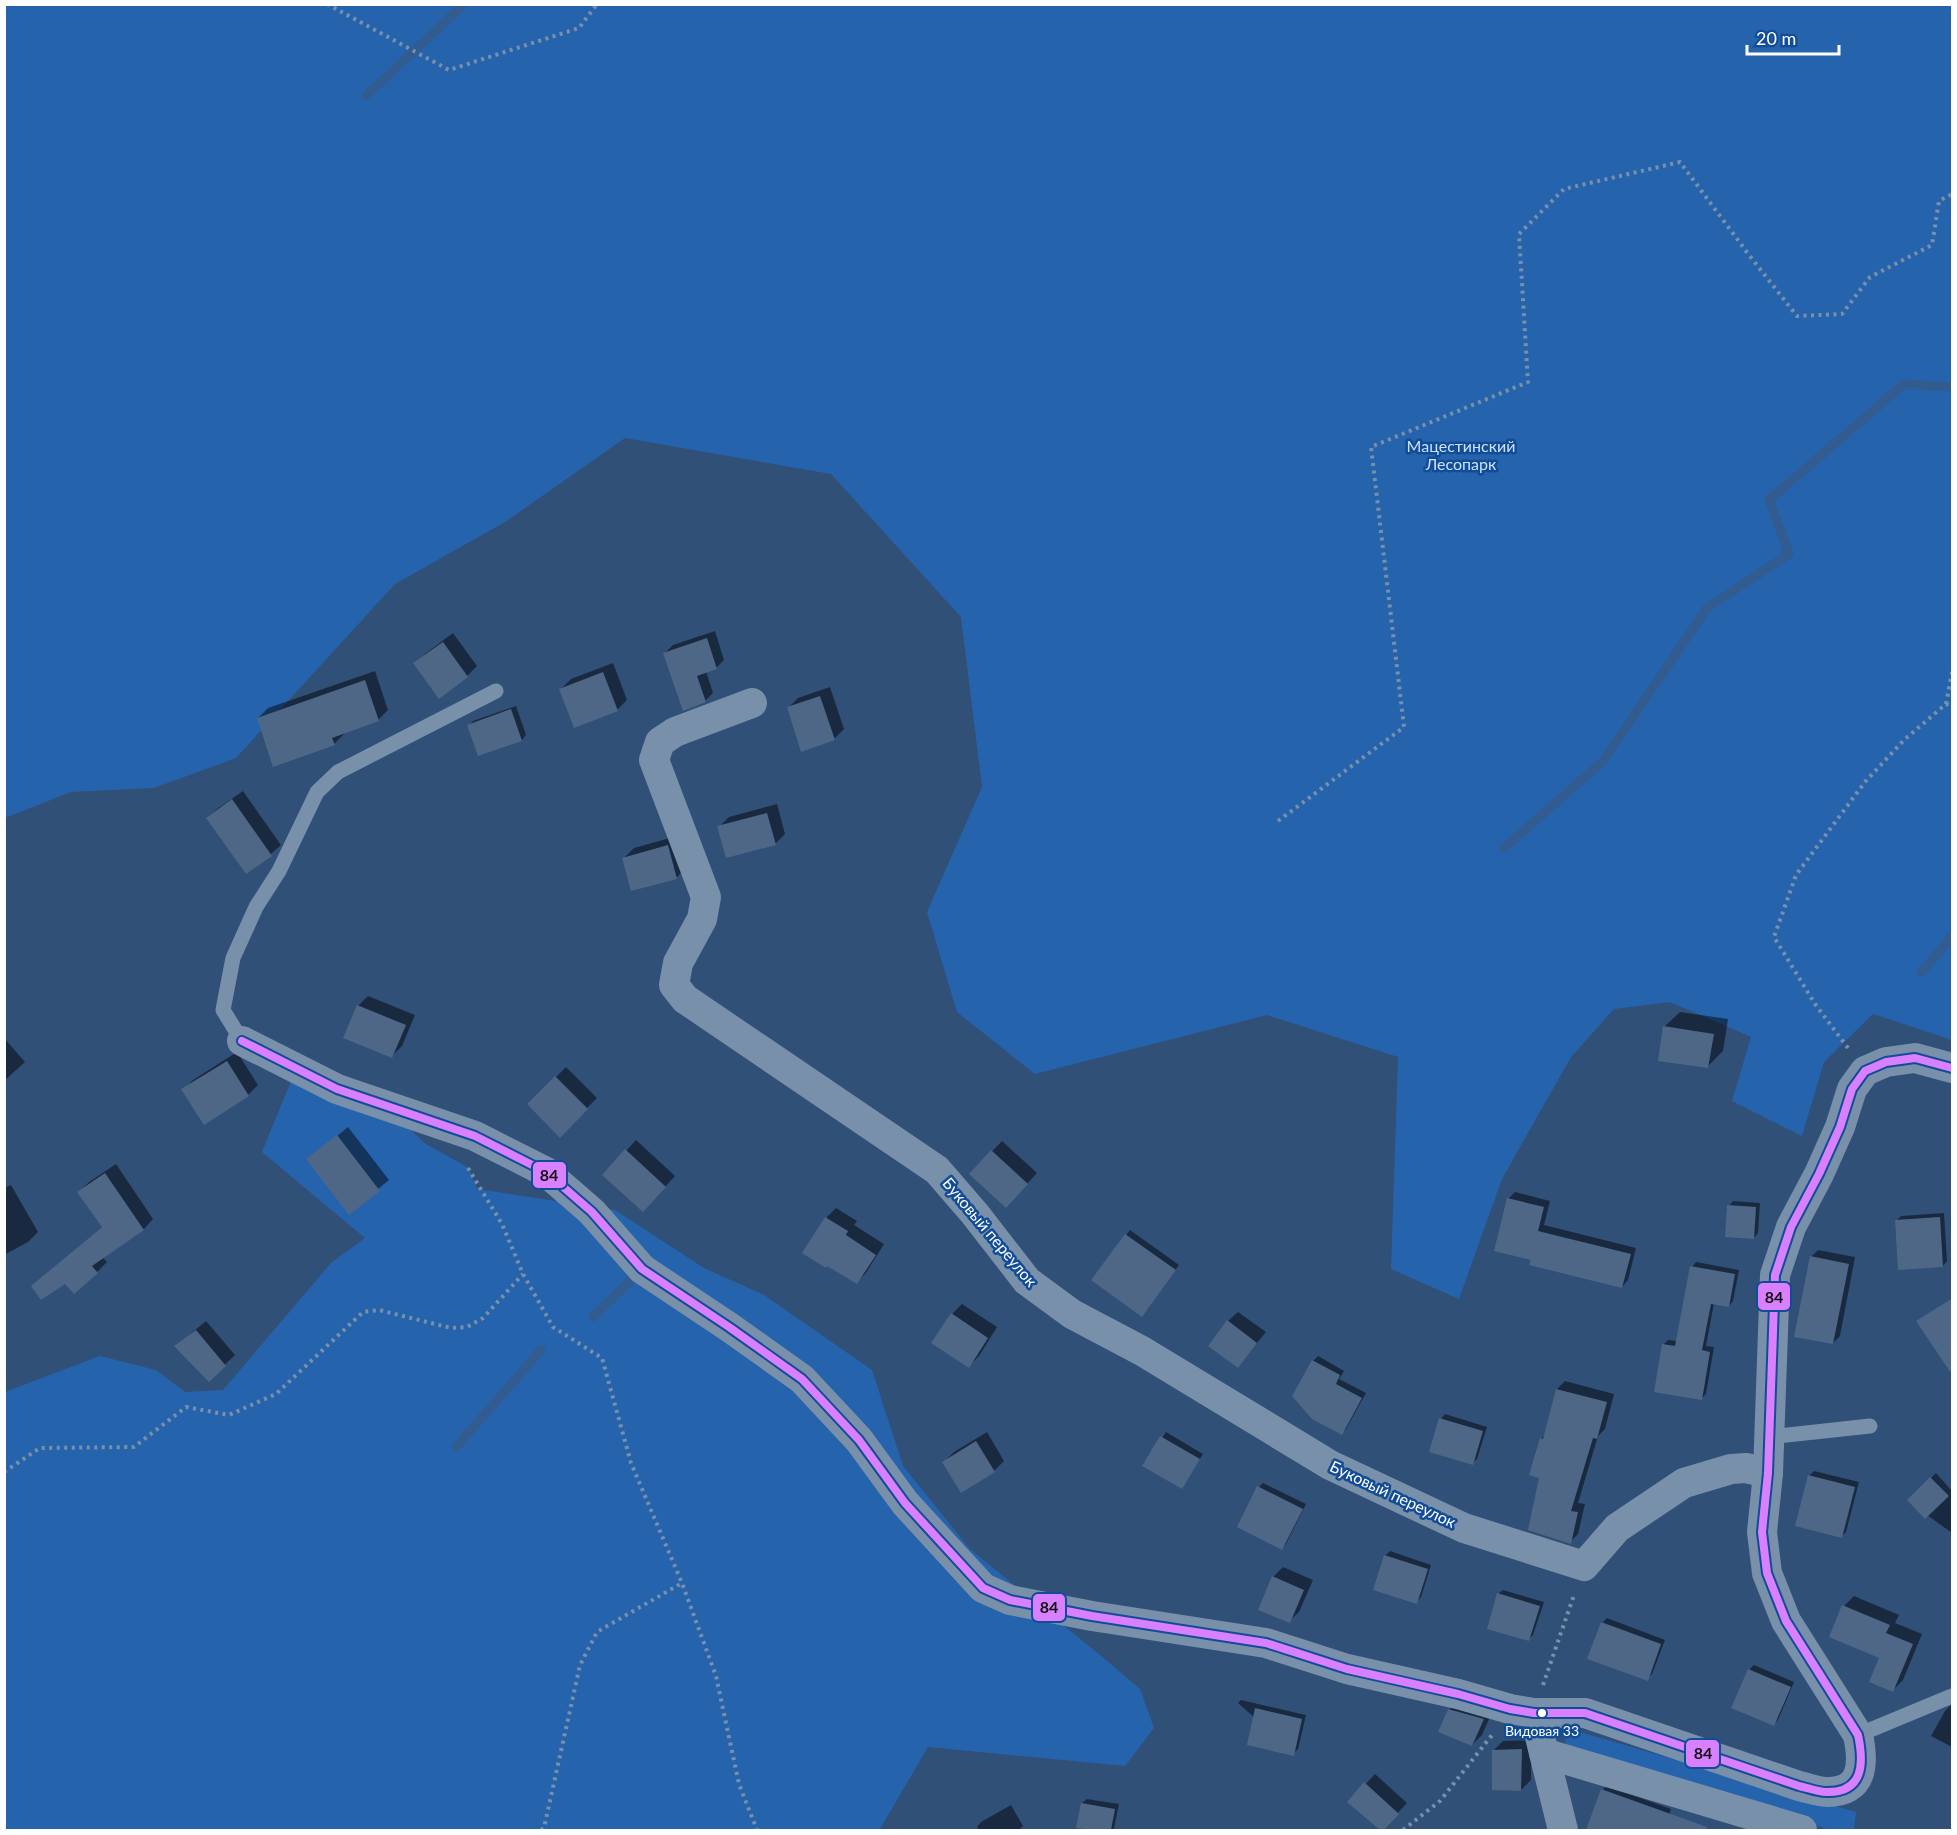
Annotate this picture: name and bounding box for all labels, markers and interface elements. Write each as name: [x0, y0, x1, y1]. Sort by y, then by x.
scale bar: [1747, 18, 1838, 56]
text: 20 m: [1756, 27, 1796, 49]
park label: Мацестинский Лесопарк: [1407, 436, 1515, 473]
line badge: 84: [532, 1161, 567, 1189]
text: 84: [540, 1165, 558, 1184]
street label: Буковый переулок: [939, 1173, 1042, 1291]
line badge: 84: [1757, 1282, 1791, 1311]
text: 84: [1765, 1287, 1783, 1306]
street label: Буковый переулок: [1327, 1456, 1460, 1531]
line badge: 84: [1032, 1593, 1066, 1622]
text: 84: [1040, 1597, 1058, 1616]
marker: Видовая 33: [1536, 1707, 1548, 1719]
place label: Видовая 33: [1505, 1722, 1579, 1739]
line badge: 84: [1685, 1739, 1720, 1768]
text: 84: [1694, 1743, 1712, 1762]

